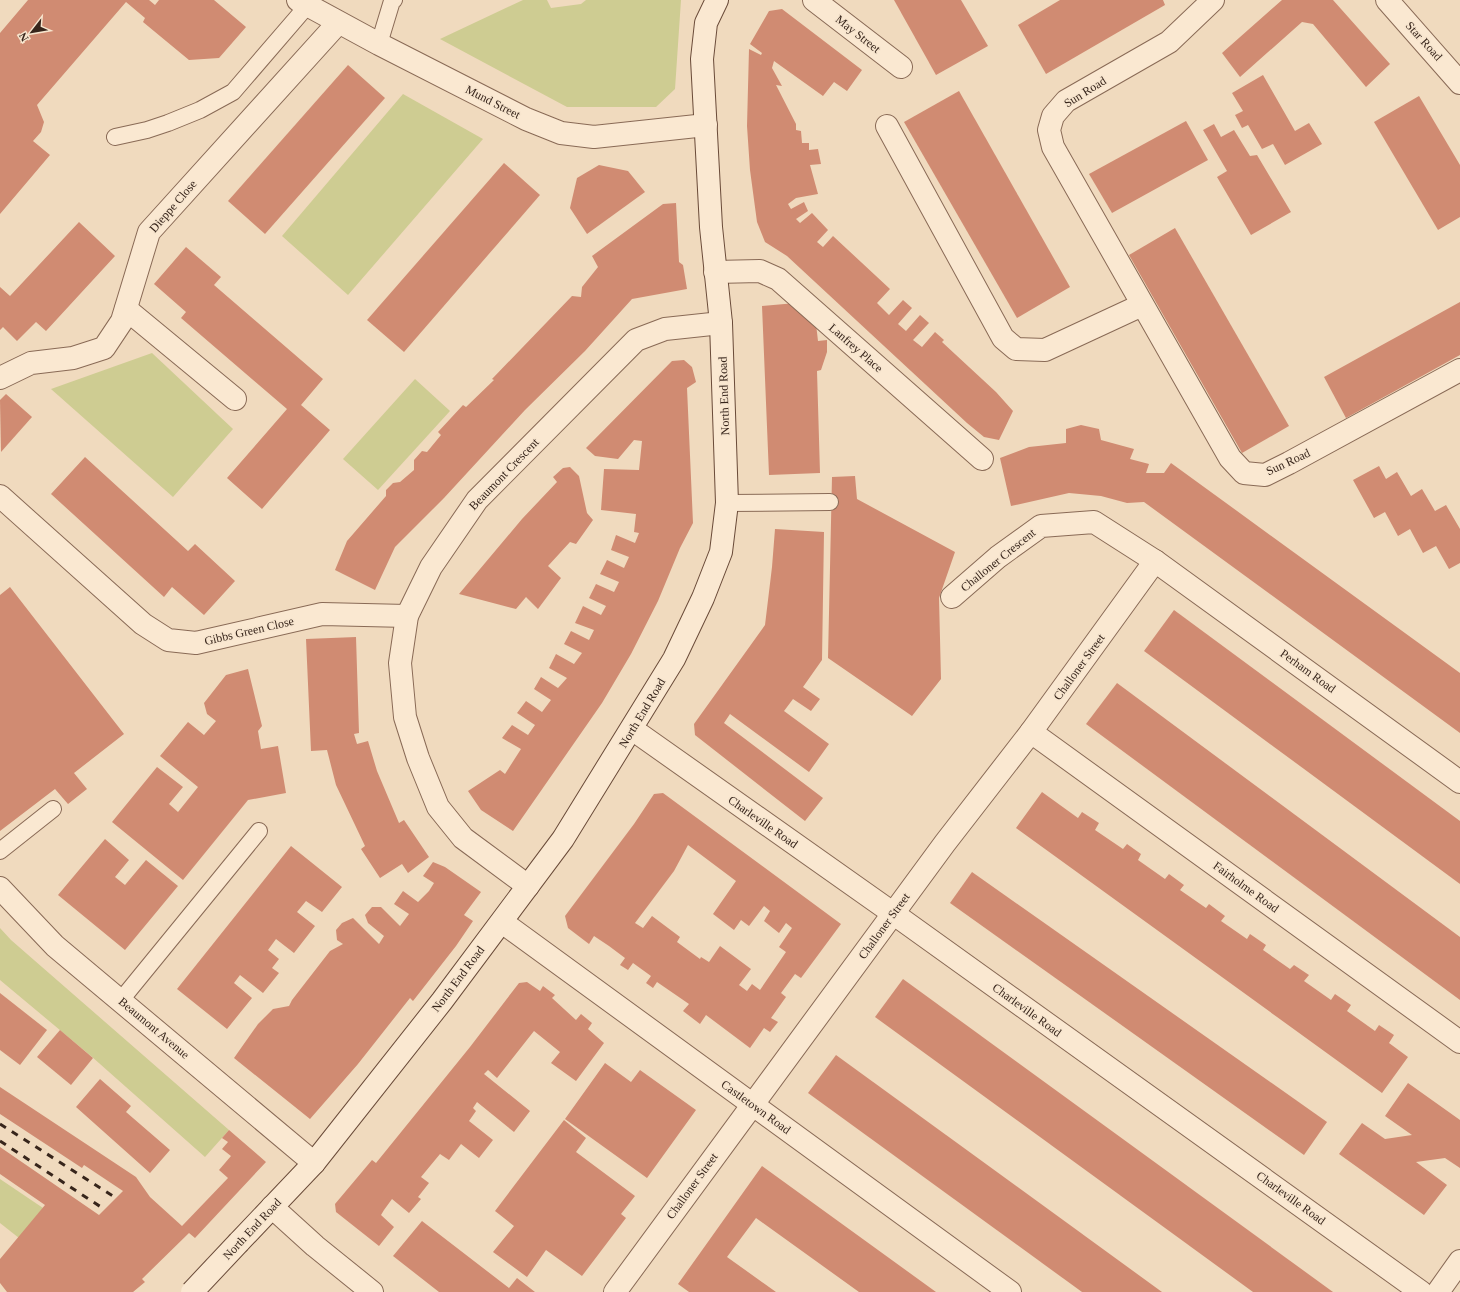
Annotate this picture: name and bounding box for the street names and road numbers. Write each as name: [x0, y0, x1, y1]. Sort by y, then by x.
street label: May Street: [833, 12, 884, 56]
street label: Star Road: [1403, 19, 1445, 63]
street label: Sun Road: [1061, 74, 1109, 110]
street label: Mund Street: [463, 82, 523, 122]
street label: Dieppe Close: [146, 177, 200, 235]
street label: Lanfrey Place: [826, 321, 886, 375]
street label: North End Road: [716, 356, 732, 436]
street label: Beaumont Crescent: [466, 435, 542, 513]
street label: Sun Road: [1264, 446, 1312, 478]
street label: Challoner Crescent: [958, 525, 1039, 594]
street label: Gibbs Green Close: [203, 614, 295, 648]
street label: Challoner Street: [1050, 631, 1108, 703]
street label: Perham Road: [1278, 646, 1338, 696]
street label: North End Road: [616, 676, 668, 750]
street label: Charleville Road: [726, 793, 800, 851]
street label: Fairholme Road: [1210, 859, 1282, 915]
street label: Challoner Street: [855, 890, 913, 962]
street label: North End Road: [429, 943, 487, 1015]
street label: Charleville Road: [990, 980, 1064, 1040]
street label: Beaumont Avenue: [116, 994, 192, 1062]
street label: Castletown Road: [719, 1077, 793, 1137]
street label: Challoner Street: [663, 1150, 721, 1222]
street label: Charleville Road: [1254, 1168, 1328, 1228]
street label: North End Road: [220, 1195, 284, 1263]

